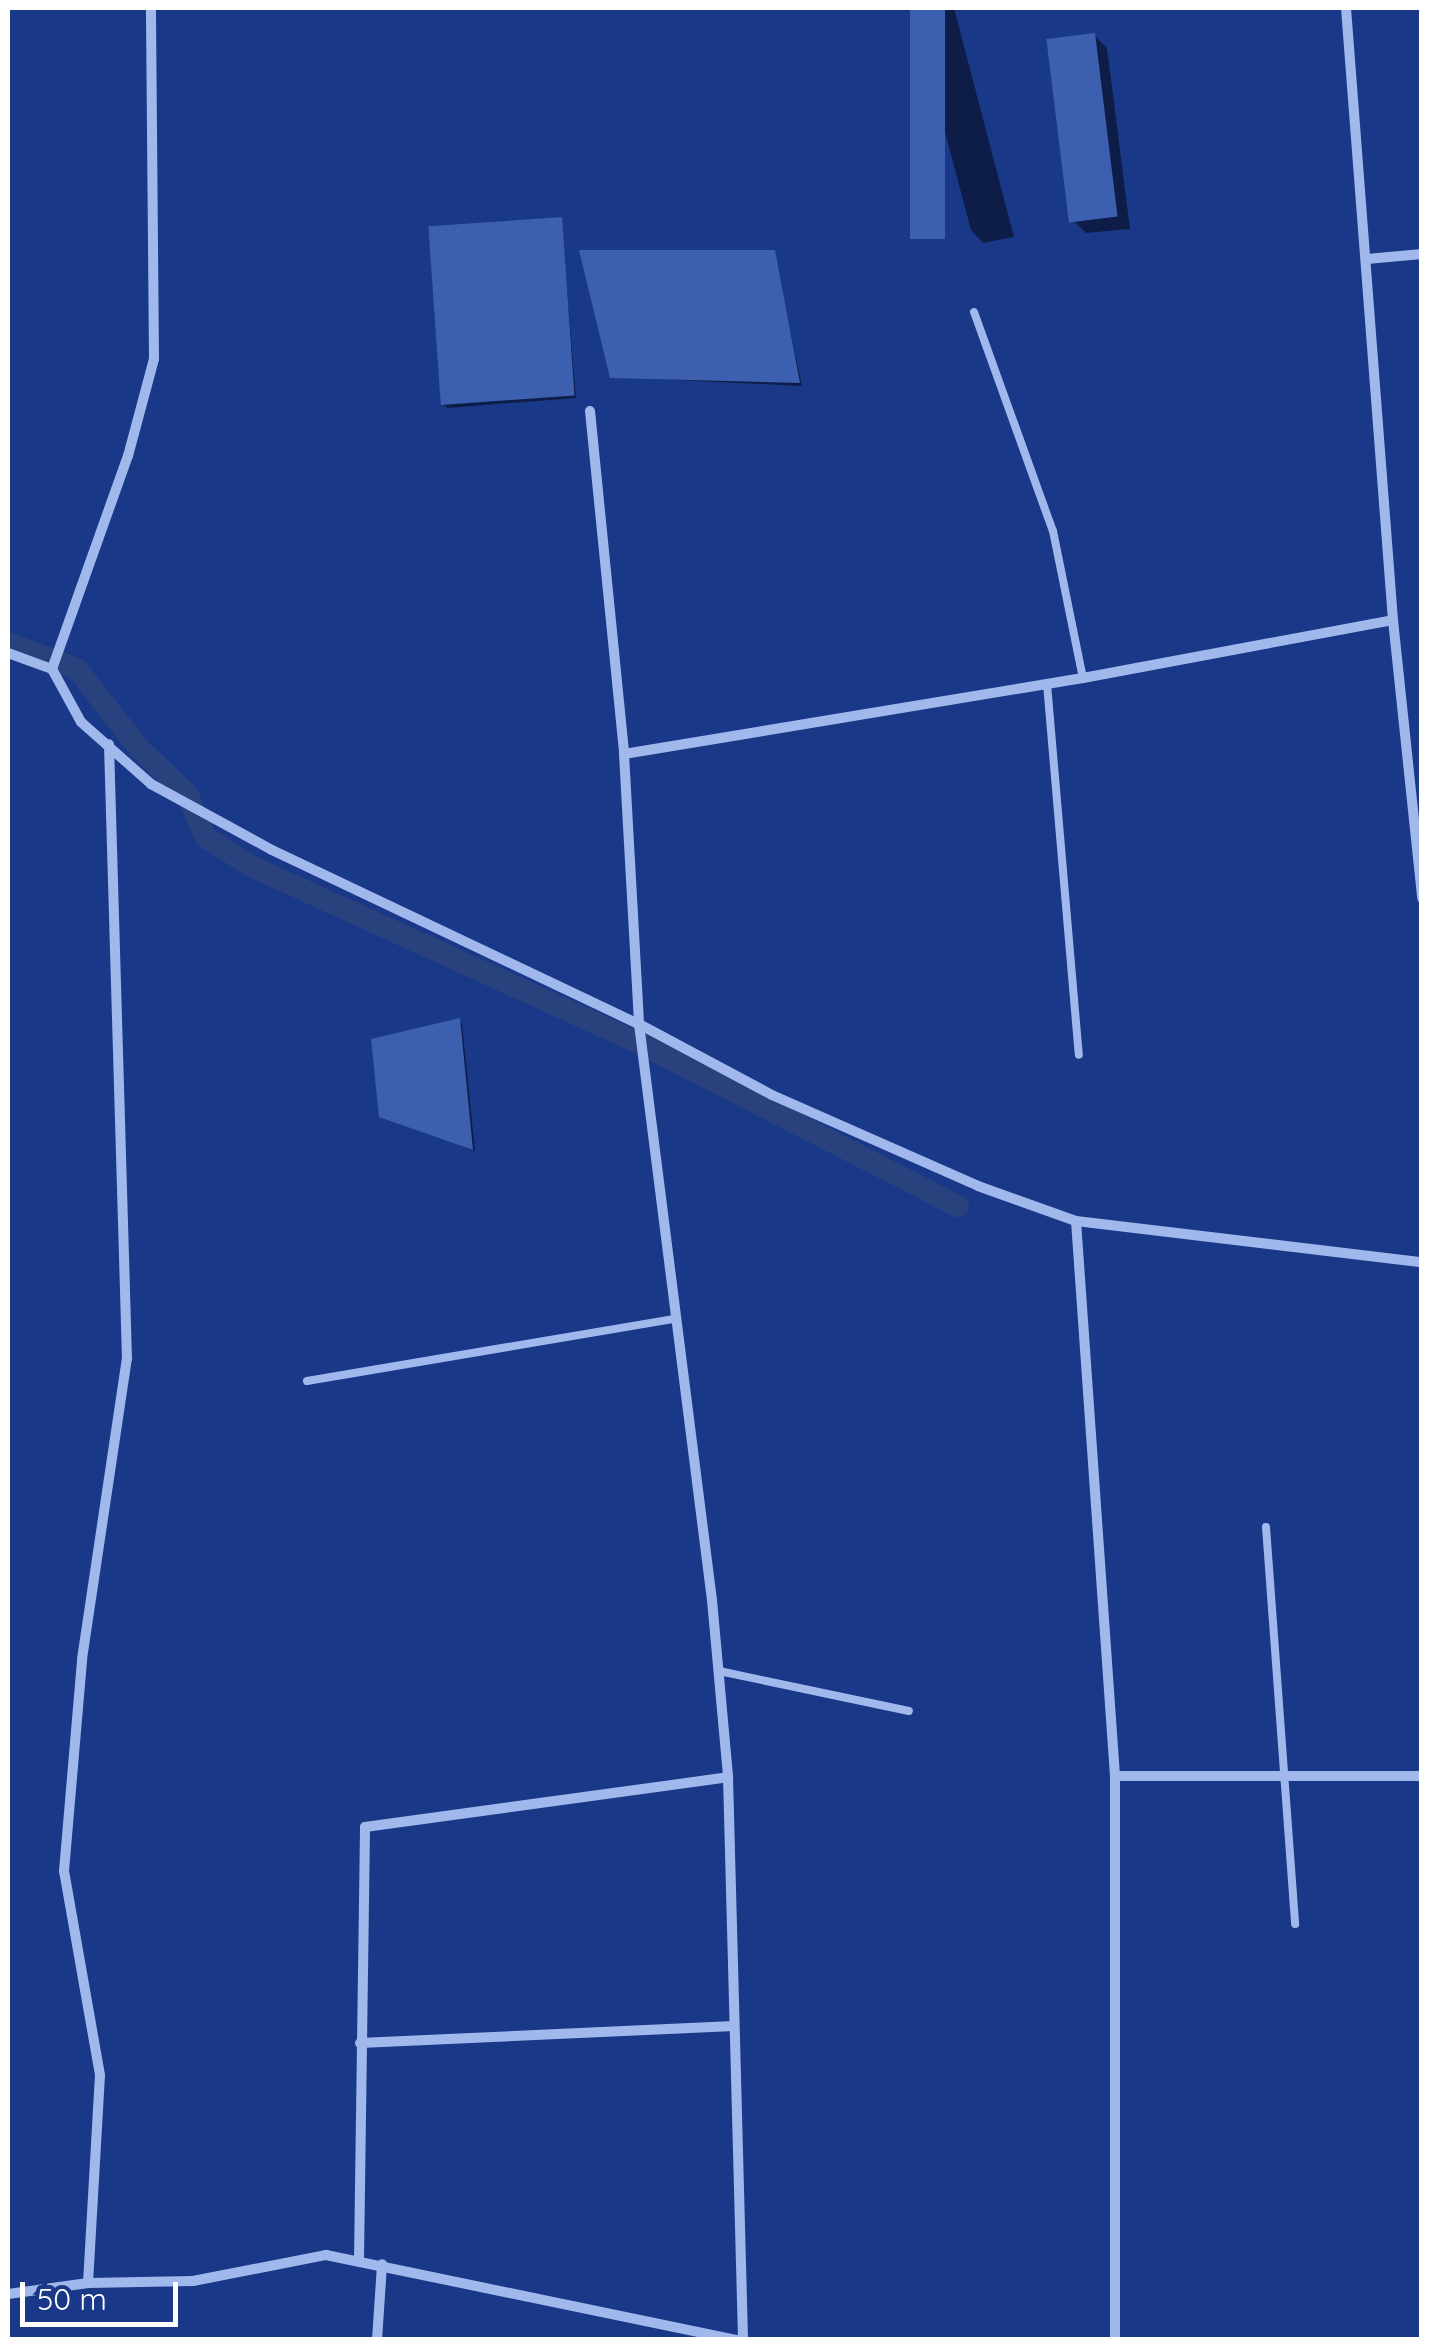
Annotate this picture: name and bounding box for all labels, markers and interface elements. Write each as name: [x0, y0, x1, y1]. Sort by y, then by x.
scale bar: [25, 2262, 182, 2324]
text: 50 m: [37, 2280, 107, 2318]

